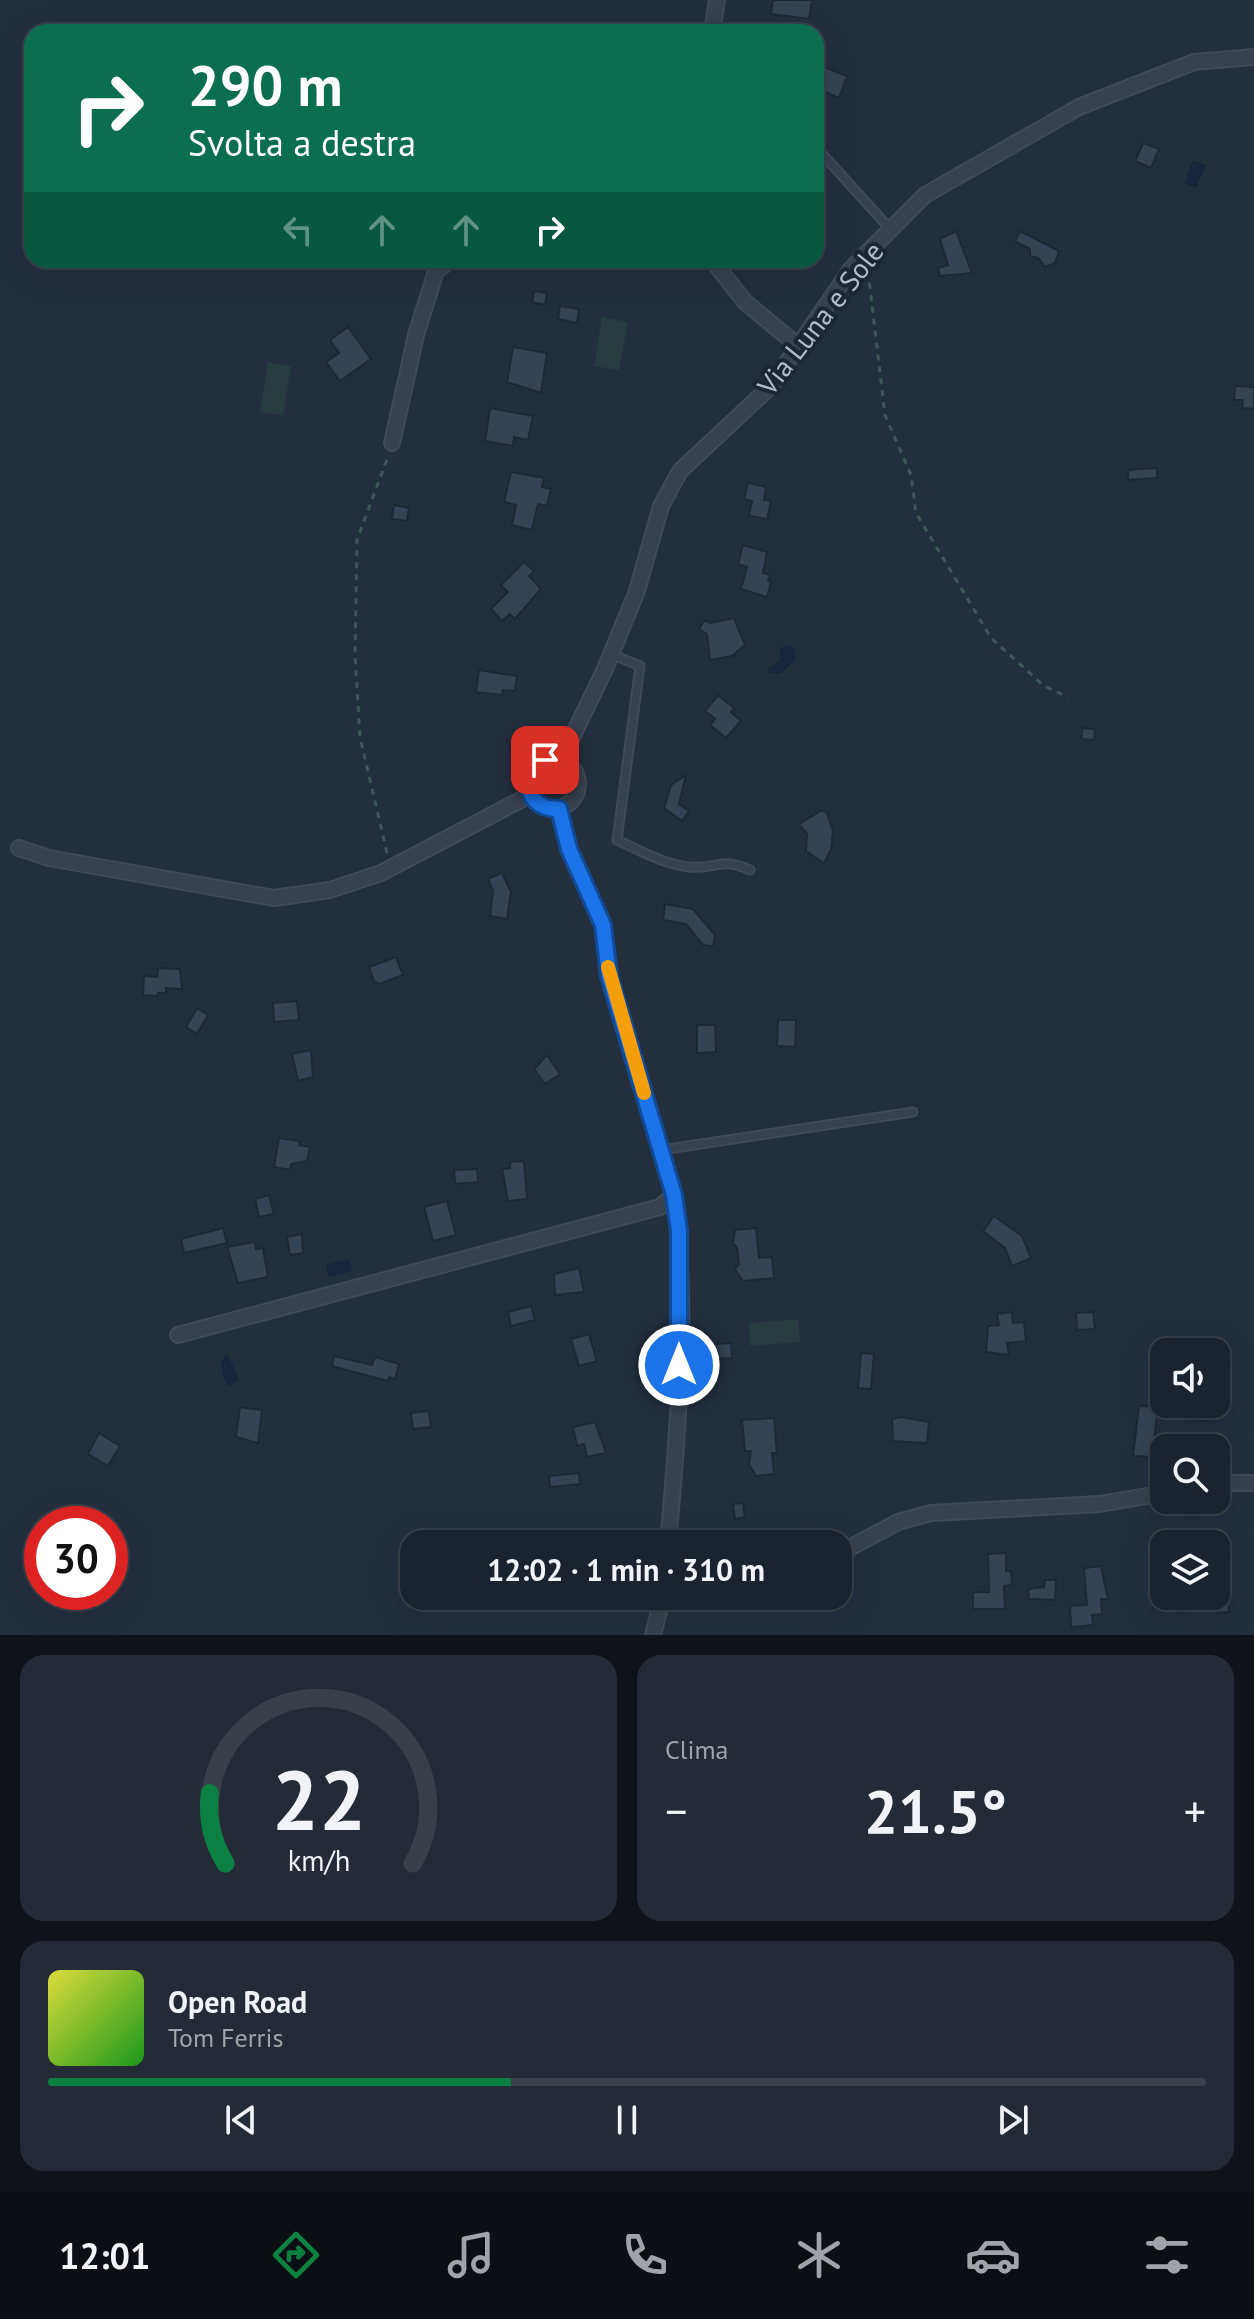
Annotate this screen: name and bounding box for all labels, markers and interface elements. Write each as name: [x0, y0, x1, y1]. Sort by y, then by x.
text: 290 m: [188, 49, 343, 121]
icon: right: [56, 56, 160, 160]
text: Svolta a destra: [188, 119, 416, 166]
icon: left: [276, 208, 320, 252]
icon: ahead: [360, 208, 404, 252]
icon: ahead: [444, 208, 488, 252]
icon: right: [528, 208, 572, 252]
street label: Via Luna e Sole: [748, 234, 891, 403]
pin: [511, 726, 579, 794]
icon: arrive: [523, 738, 567, 782]
position arrow: [637, 1323, 721, 1407]
map controls: [1150, 1338, 1230, 1610]
button: sound: [1150, 1338, 1230, 1418]
button: search: [1150, 1434, 1230, 1514]
speed limit sign: 30: [24, 1506, 128, 1610]
button: layers: [1150, 1530, 1230, 1610]
text: 12:02 · 1 min · 310 m: [487, 1550, 765, 1589]
text: Clima: [665, 1733, 728, 1766]
text: 22: [271, 1745, 366, 1853]
text: 21.5°: [864, 1772, 1007, 1850]
text: −: [665, 1782, 687, 1839]
text: +: [1184, 1782, 1206, 1839]
text: km/h: [287, 1842, 350, 1879]
text: Open Road: [168, 1982, 307, 2021]
text: Tom Ferris: [168, 2021, 283, 2054]
icon: previous: [219, 2098, 263, 2142]
icon: pause: [605, 2098, 649, 2142]
icon: next: [991, 2098, 1035, 2142]
icon: directions: [268, 2227, 324, 2283]
icon: music: [443, 2227, 499, 2283]
icon: phone: [617, 2227, 673, 2283]
icon: climate: [791, 2227, 847, 2283]
icon: car: [965, 2227, 1021, 2283]
icon: filters: [1139, 2227, 1195, 2283]
text: 12:01: [59, 2232, 150, 2279]

